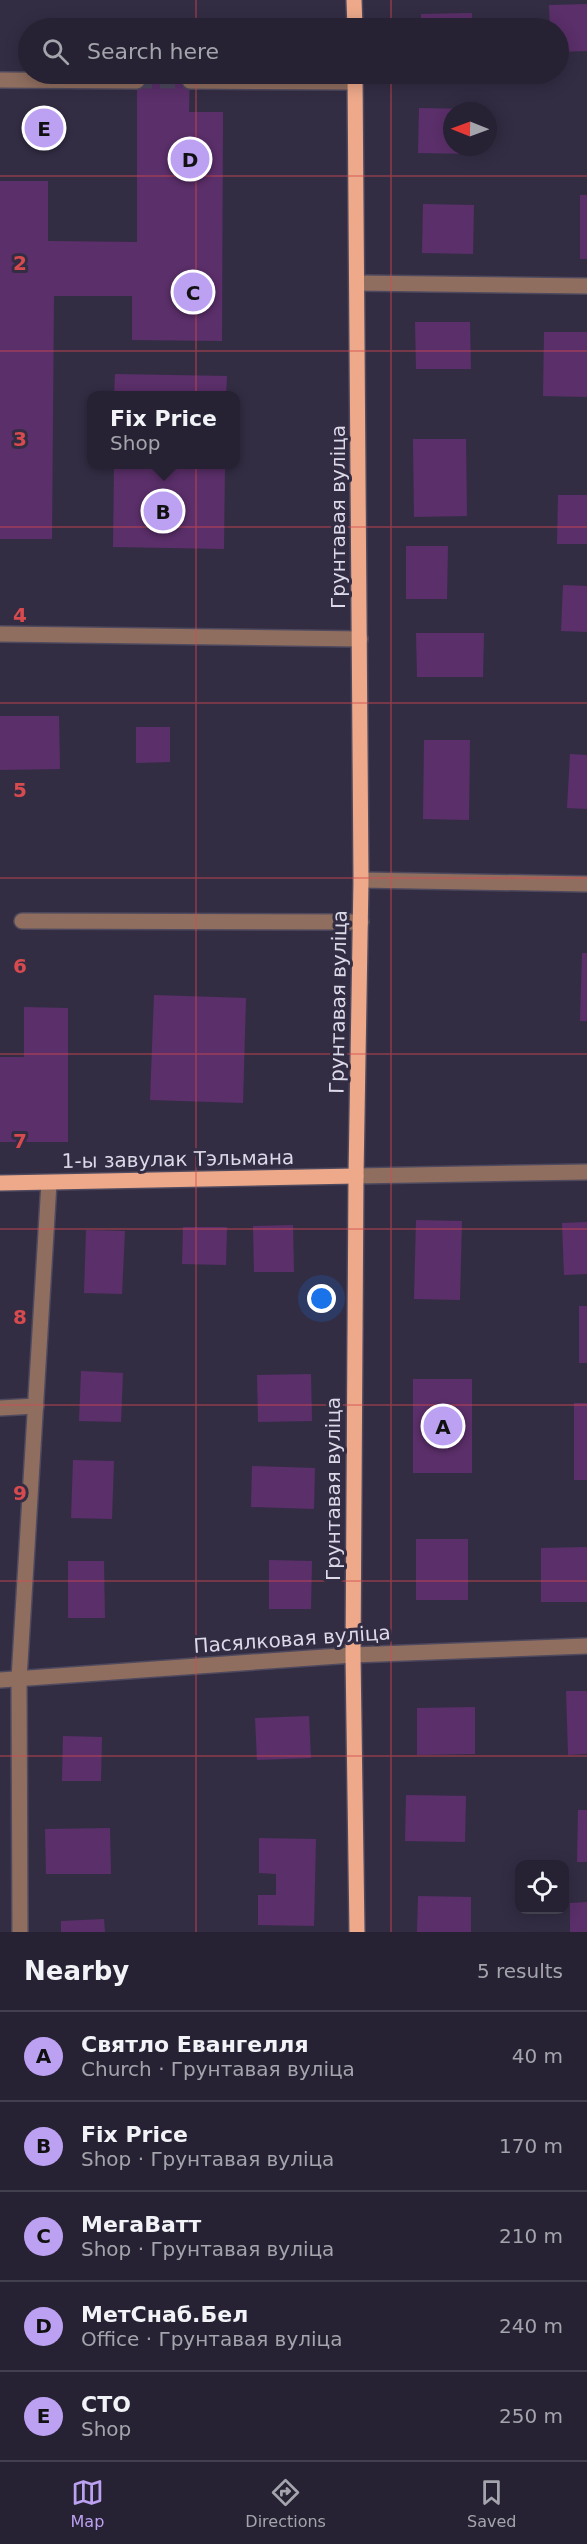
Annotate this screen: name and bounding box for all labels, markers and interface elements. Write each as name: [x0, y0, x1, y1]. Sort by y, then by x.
search box: [18, 18, 569, 84]
icon: search: [39, 35, 72, 68]
text: Search here: [87, 39, 219, 64]
north arrow: [443, 102, 497, 156]
pin: E: [24, 106, 63, 150]
pin: D: [170, 136, 210, 182]
text: 2: [13, 251, 27, 275]
pin: C: [174, 270, 212, 314]
popup: [87, 391, 240, 469]
text: Fix Price: [110, 406, 217, 431]
street label: Грунтавая вуліца: [326, 425, 350, 609]
text: 3: [13, 427, 27, 451]
text: Shop: [110, 431, 160, 455]
pin: B: [144, 488, 182, 534]
text: 4: [13, 603, 27, 627]
text: 5: [13, 778, 27, 802]
street label: Грунтавая вуліца: [324, 910, 352, 1094]
text: 6: [13, 954, 27, 978]
text: 7: [13, 1129, 27, 1153]
street label: 1-ы завулак Тэльмана: [62, 1145, 294, 1173]
your location: [307, 1284, 336, 1313]
text: 8: [13, 1305, 27, 1329]
street label: Грунтавая вуліца: [321, 1397, 345, 1581]
pin: A: [424, 1404, 462, 1448]
text: 9: [13, 1481, 27, 1505]
street label: Пасялковая вуліца: [193, 1620, 391, 1658]
map controls: [515, 1860, 569, 1914]
button: locate: [515, 1860, 569, 1914]
text: Nearby: [24, 1956, 129, 1986]
text: 5 results: [477, 1959, 563, 1983]
text: Святло Евангелля: [81, 2032, 309, 2057]
text: A: [36, 2044, 51, 2068]
text: 40 m: [512, 2044, 563, 2068]
text: Church · Грунтавая вуліца: [81, 2057, 355, 2081]
text: Fix Price: [81, 2122, 188, 2147]
text: B: [36, 2134, 51, 2158]
text: 170 m: [499, 2134, 563, 2158]
text: Shop · Грунтавая вуліца: [81, 2147, 334, 2171]
text: МегаВатт: [81, 2212, 201, 2237]
text: C: [36, 2224, 51, 2248]
text: 210 m: [499, 2224, 563, 2248]
text: Shop · Грунтавая вуліца: [81, 2237, 334, 2261]
text: МетСнаб.Бел: [81, 2302, 248, 2327]
text: D: [35, 2314, 52, 2338]
text: 240 m: [499, 2314, 563, 2338]
text: Office · Грунтавая вуліца: [81, 2327, 342, 2351]
text: СТО: [81, 2392, 131, 2417]
text: E: [37, 2404, 50, 2428]
text: 250 m: [499, 2404, 563, 2428]
text: Shop: [81, 2417, 131, 2441]
tab: Map: [71, 2476, 104, 2531]
tab: Directions: [245, 2476, 326, 2531]
tab: Saved: [467, 2476, 516, 2531]

